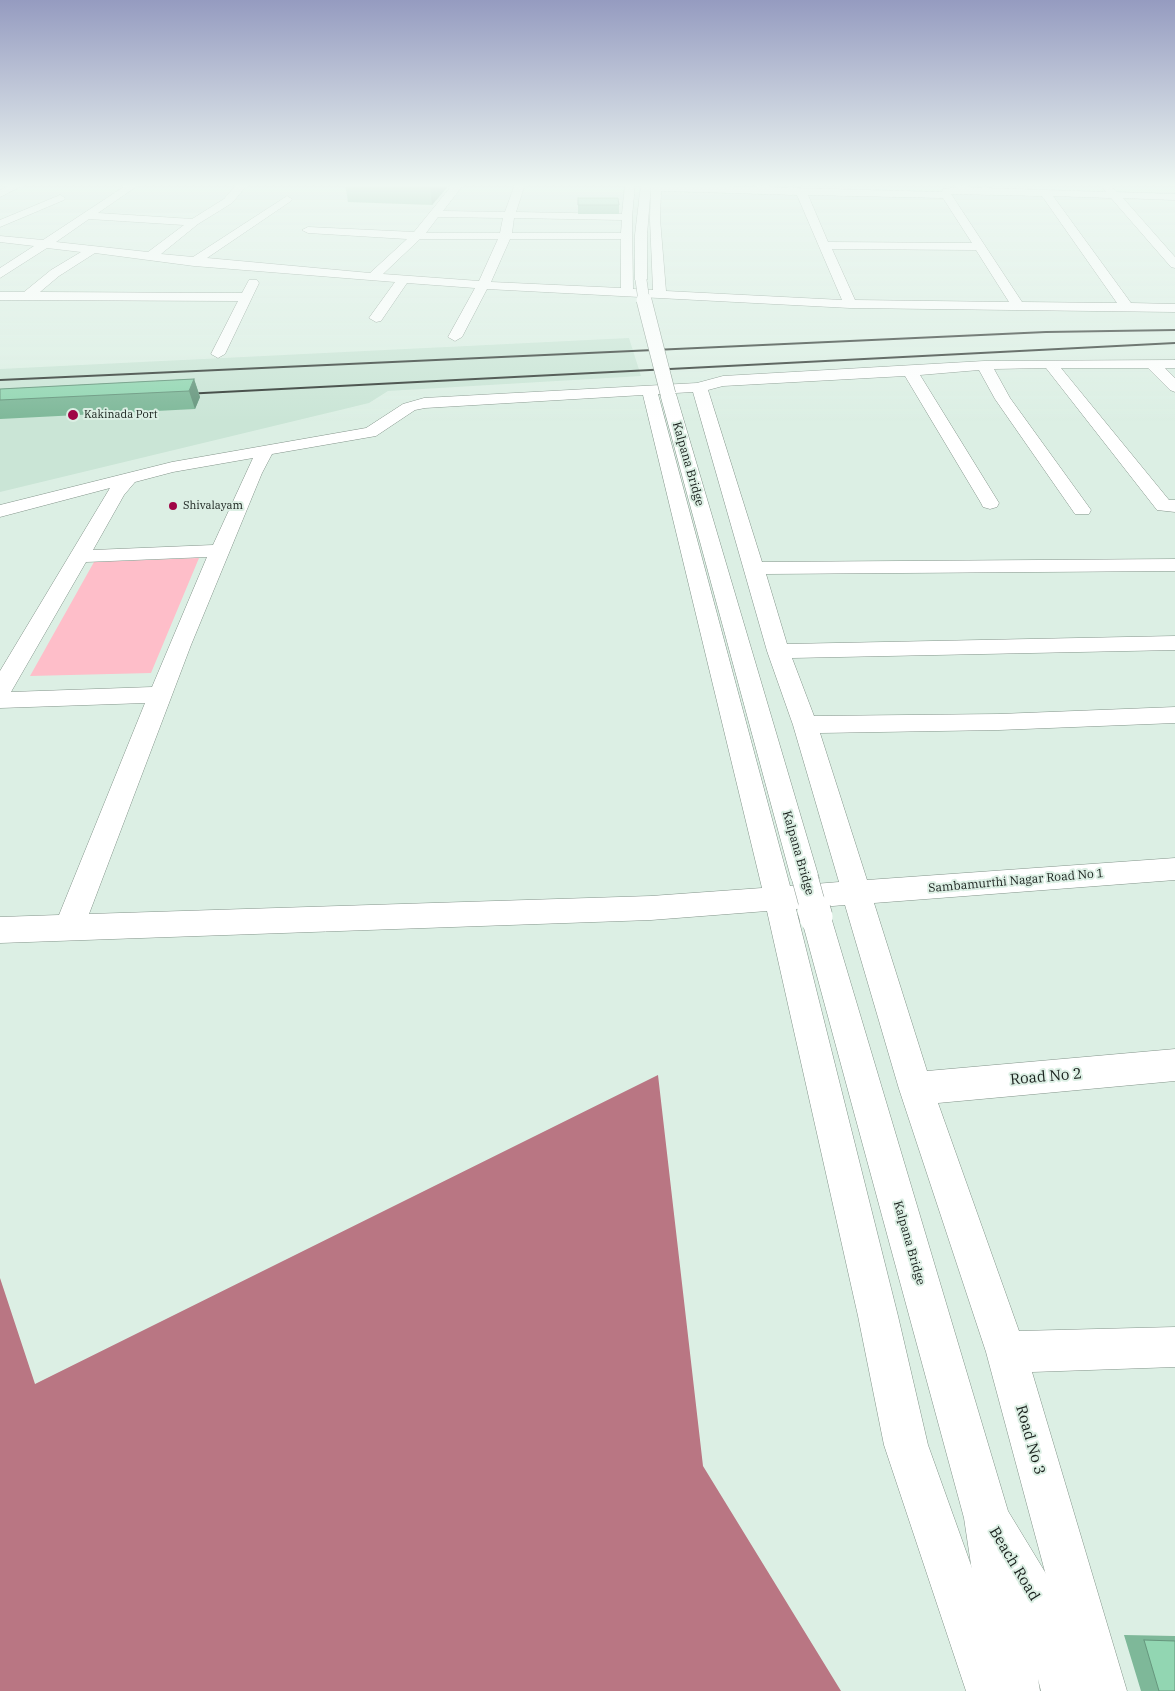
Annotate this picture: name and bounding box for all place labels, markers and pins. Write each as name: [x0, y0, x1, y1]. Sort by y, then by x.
marker: Kakinada Port: [66, 408, 80, 422]
place label: Kakinada Port: [84, 408, 158, 422]
place label: Shivalayam: [183, 499, 243, 513]
marker: Shivalayam: [167, 500, 179, 512]

